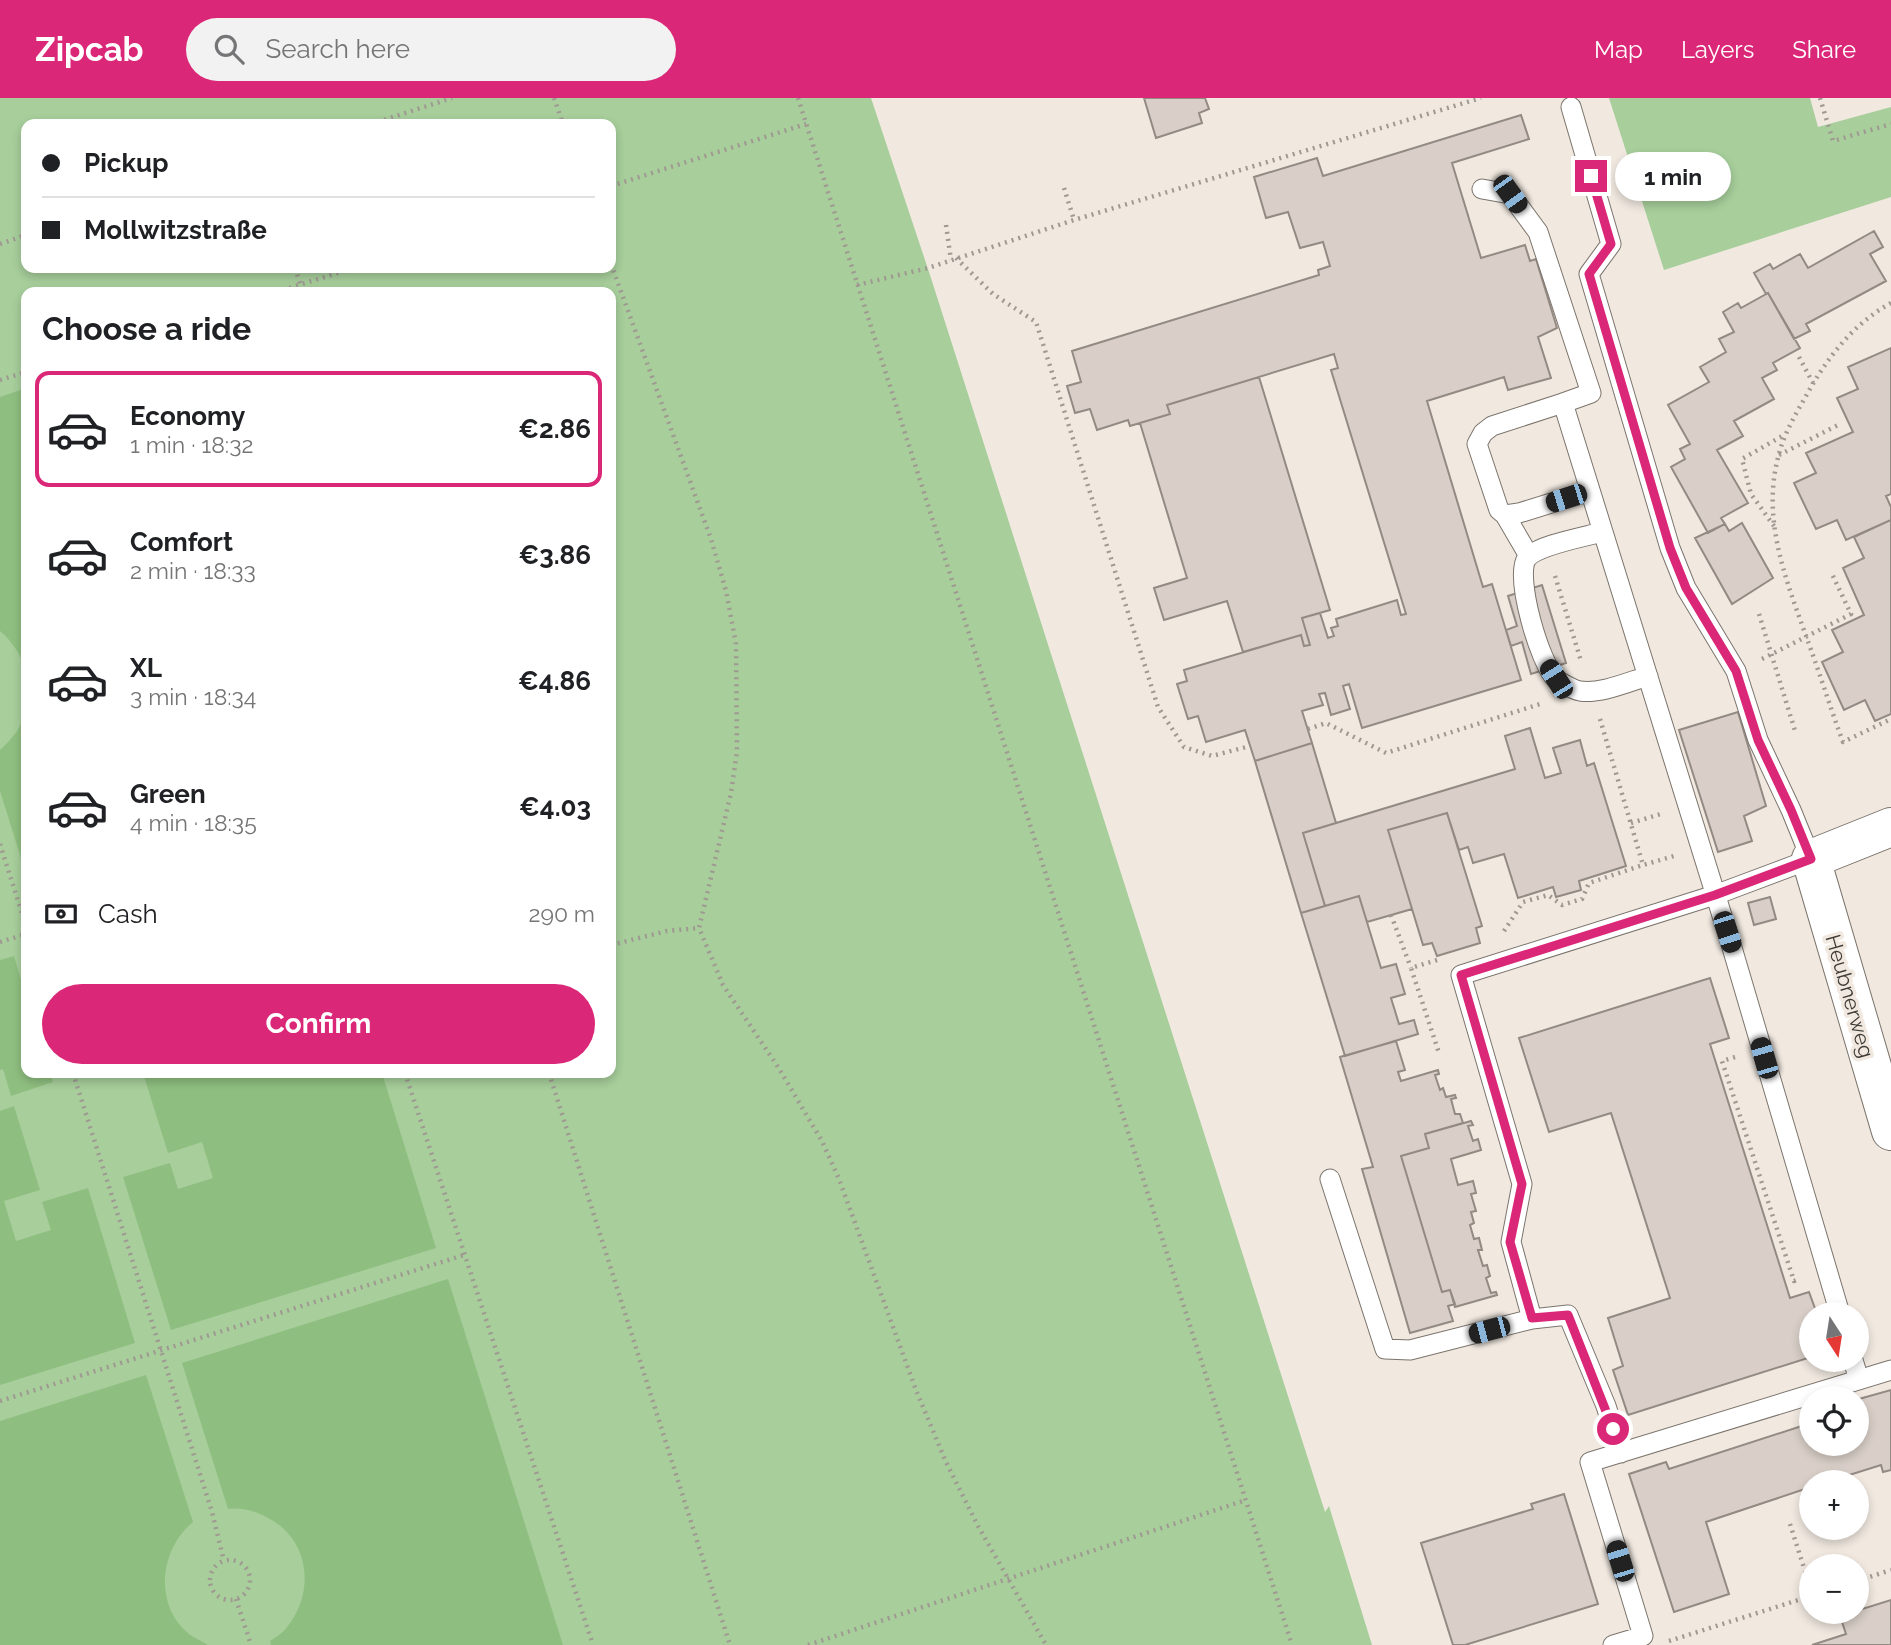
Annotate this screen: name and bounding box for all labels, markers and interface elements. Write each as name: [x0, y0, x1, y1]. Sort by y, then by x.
search box: [186, 18, 676, 81]
text: Zipcab: [35, 30, 144, 69]
icon: search: [210, 30, 248, 68]
text: Search here: [266, 34, 410, 64]
text: Map: [1594, 35, 1643, 64]
text: Layers: [1681, 35, 1754, 64]
text: Share: [1792, 35, 1856, 64]
text: Pickup: [84, 148, 169, 178]
callout: 1 min: [1616, 152, 1731, 200]
route end: [1575, 160, 1607, 192]
text: 1 min: [1644, 163, 1702, 190]
car: [1490, 171, 1531, 217]
text: Mollwitzstraße: [84, 215, 267, 245]
text: Choose a ride: [42, 310, 251, 347]
icon: car: [46, 398, 109, 461]
text: Economy: [130, 401, 245, 431]
text: €2.86: [518, 414, 591, 444]
text: 1 min · 18:32: [130, 431, 253, 458]
car: [1543, 482, 1590, 514]
icon: car: [46, 524, 109, 587]
text: Comfort: [130, 527, 233, 557]
text: €3.86: [518, 540, 591, 570]
text: 2 min · 18:33: [130, 557, 256, 584]
icon: car: [46, 650, 109, 713]
text: XL: [130, 653, 162, 683]
car: [1536, 656, 1577, 702]
text: €4.86: [518, 666, 591, 696]
text: 3 min · 18:34: [130, 683, 256, 710]
icon: car: [46, 776, 109, 839]
text: Green: [130, 779, 206, 809]
text: €4.03: [519, 792, 591, 822]
text: 4 min · 18:35: [130, 809, 257, 836]
icon: cash: [42, 895, 80, 933]
text: Cash: [98, 899, 158, 929]
text: 290 m: [528, 900, 595, 927]
car: [1711, 909, 1744, 955]
street label: Heubnerweg: [1820, 932, 1880, 1060]
button: Confirm: [42, 984, 595, 1064]
car: [1749, 1035, 1780, 1081]
north arrow: [1799, 1302, 1869, 1372]
map controls: [1799, 1302, 1869, 1624]
car: [1466, 1314, 1513, 1346]
button: locate: [1799, 1386, 1869, 1456]
route start: [1597, 1413, 1629, 1445]
button: +: [1799, 1470, 1869, 1540]
car: [1604, 1538, 1637, 1584]
button: −: [1799, 1554, 1869, 1624]

